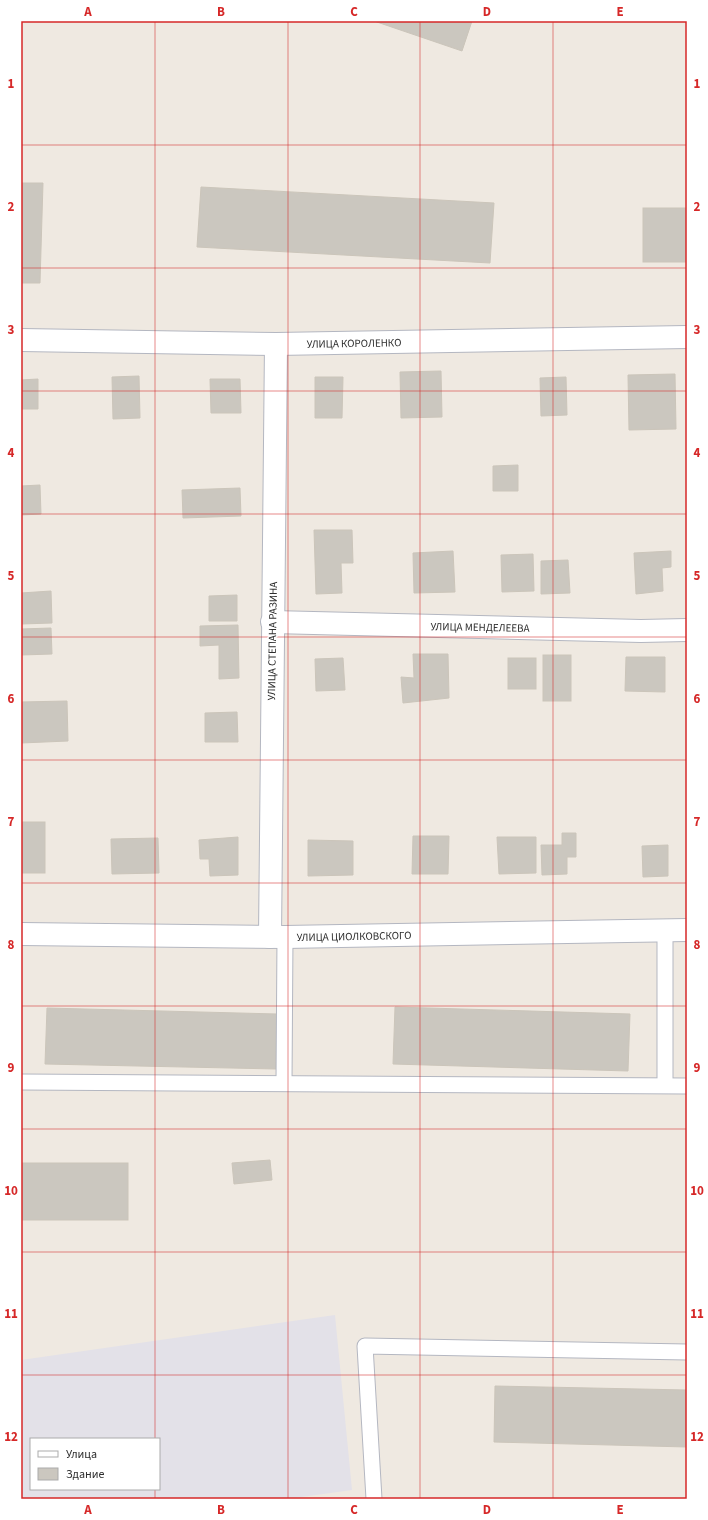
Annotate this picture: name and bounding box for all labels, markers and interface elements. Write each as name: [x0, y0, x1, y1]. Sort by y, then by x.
text: A: [83, 3, 92, 21]
text: B: [217, 3, 225, 21]
text: C: [350, 3, 358, 21]
text: D: [483, 3, 491, 21]
text: E: [616, 3, 624, 21]
text: 1: [8, 75, 15, 93]
text: 1: [694, 75, 701, 93]
text: 2: [8, 198, 15, 216]
text: 2: [694, 198, 701, 216]
text: 3: [8, 321, 15, 339]
text: 3: [694, 321, 701, 339]
street label: УЛИЦА КОРОЛЕНКО: [307, 335, 402, 352]
text: 4: [8, 444, 15, 462]
text: 4: [694, 444, 701, 462]
text: 5: [8, 567, 15, 585]
text: 5: [694, 567, 701, 585]
street label: УЛИЦА СТЕПАНА РАЗИНА: [264, 582, 281, 700]
street label: УЛИЦА МЕНДЕЛЕЕВА: [430, 619, 530, 636]
text: 6: [8, 690, 15, 708]
text: 6: [694, 690, 701, 708]
text: 7: [8, 813, 15, 831]
text: 7: [694, 813, 701, 831]
street label: УЛИЦА ЦИОЛКОВСКОГО: [296, 928, 412, 945]
text: 8: [8, 936, 15, 954]
text: 8: [694, 936, 701, 954]
text: 9: [8, 1059, 15, 1077]
text: 9: [694, 1059, 701, 1077]
text: 10: [4, 1182, 18, 1200]
text: 10: [690, 1182, 704, 1200]
text: 11: [4, 1305, 18, 1323]
text: 11: [690, 1305, 704, 1323]
text: 12: [4, 1428, 18, 1446]
text: 12: [690, 1428, 704, 1446]
legend: [30, 1438, 160, 1490]
text: Улица: [66, 1446, 97, 1463]
text: Здание: [66, 1466, 105, 1483]
text: A: [83, 1501, 92, 1519]
text: B: [217, 1501, 225, 1519]
text: C: [350, 1501, 358, 1519]
text: D: [483, 1501, 491, 1519]
text: E: [616, 1501, 624, 1519]

